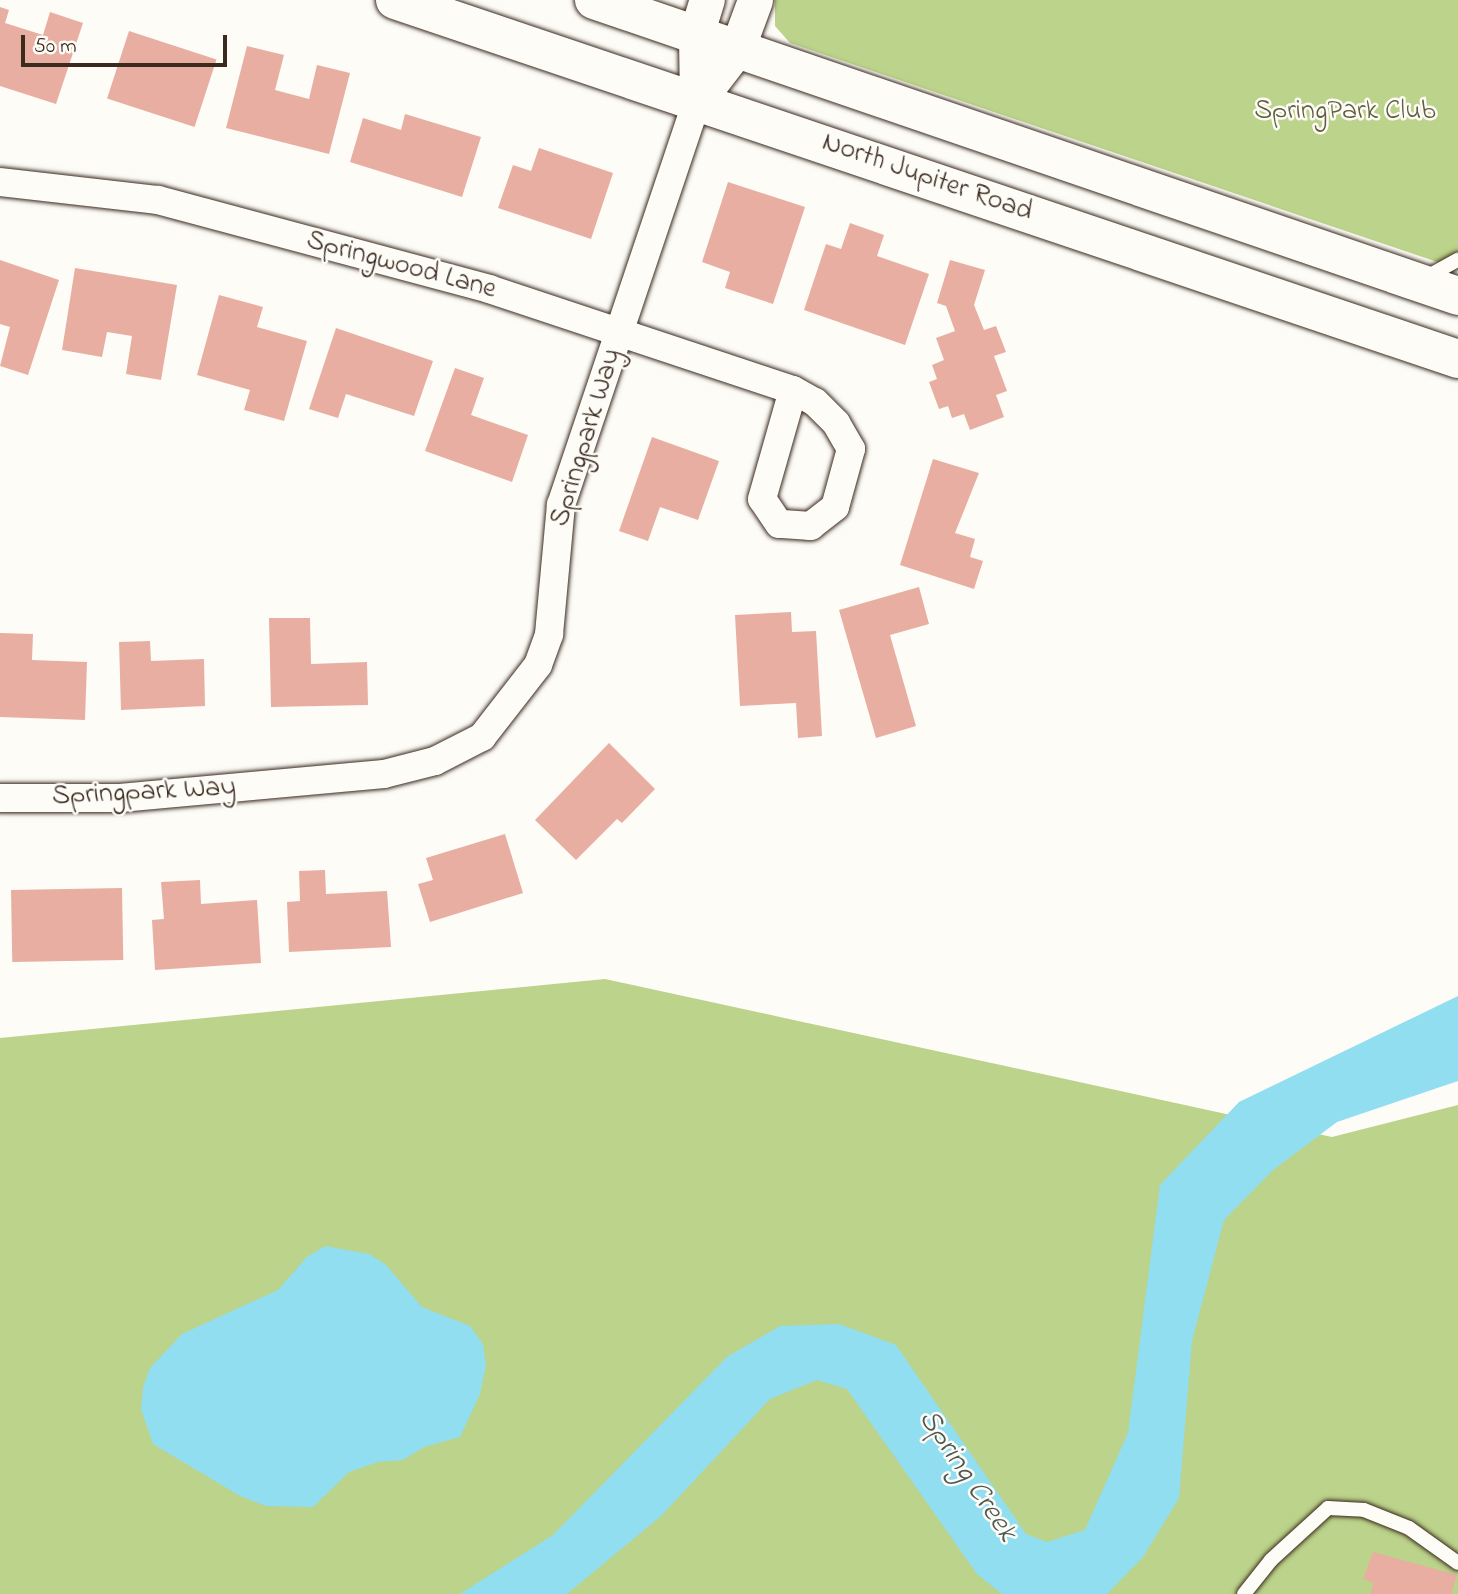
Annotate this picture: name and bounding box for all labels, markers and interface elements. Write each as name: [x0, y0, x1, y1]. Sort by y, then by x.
scale bar: [24, 21, 231, 65]
text: 50 m: [34, 32, 77, 62]
park label: SpringPark Club: [1254, 95, 1436, 129]
street label: North Jupiter Road: [817, 126, 1037, 230]
street label: Springwood Lane: [302, 225, 500, 307]
street label: Springpark Way: [544, 345, 630, 531]
street label: Springpark Way: [51, 771, 237, 815]
water label: Spring Creek: [910, 1403, 1024, 1549]

